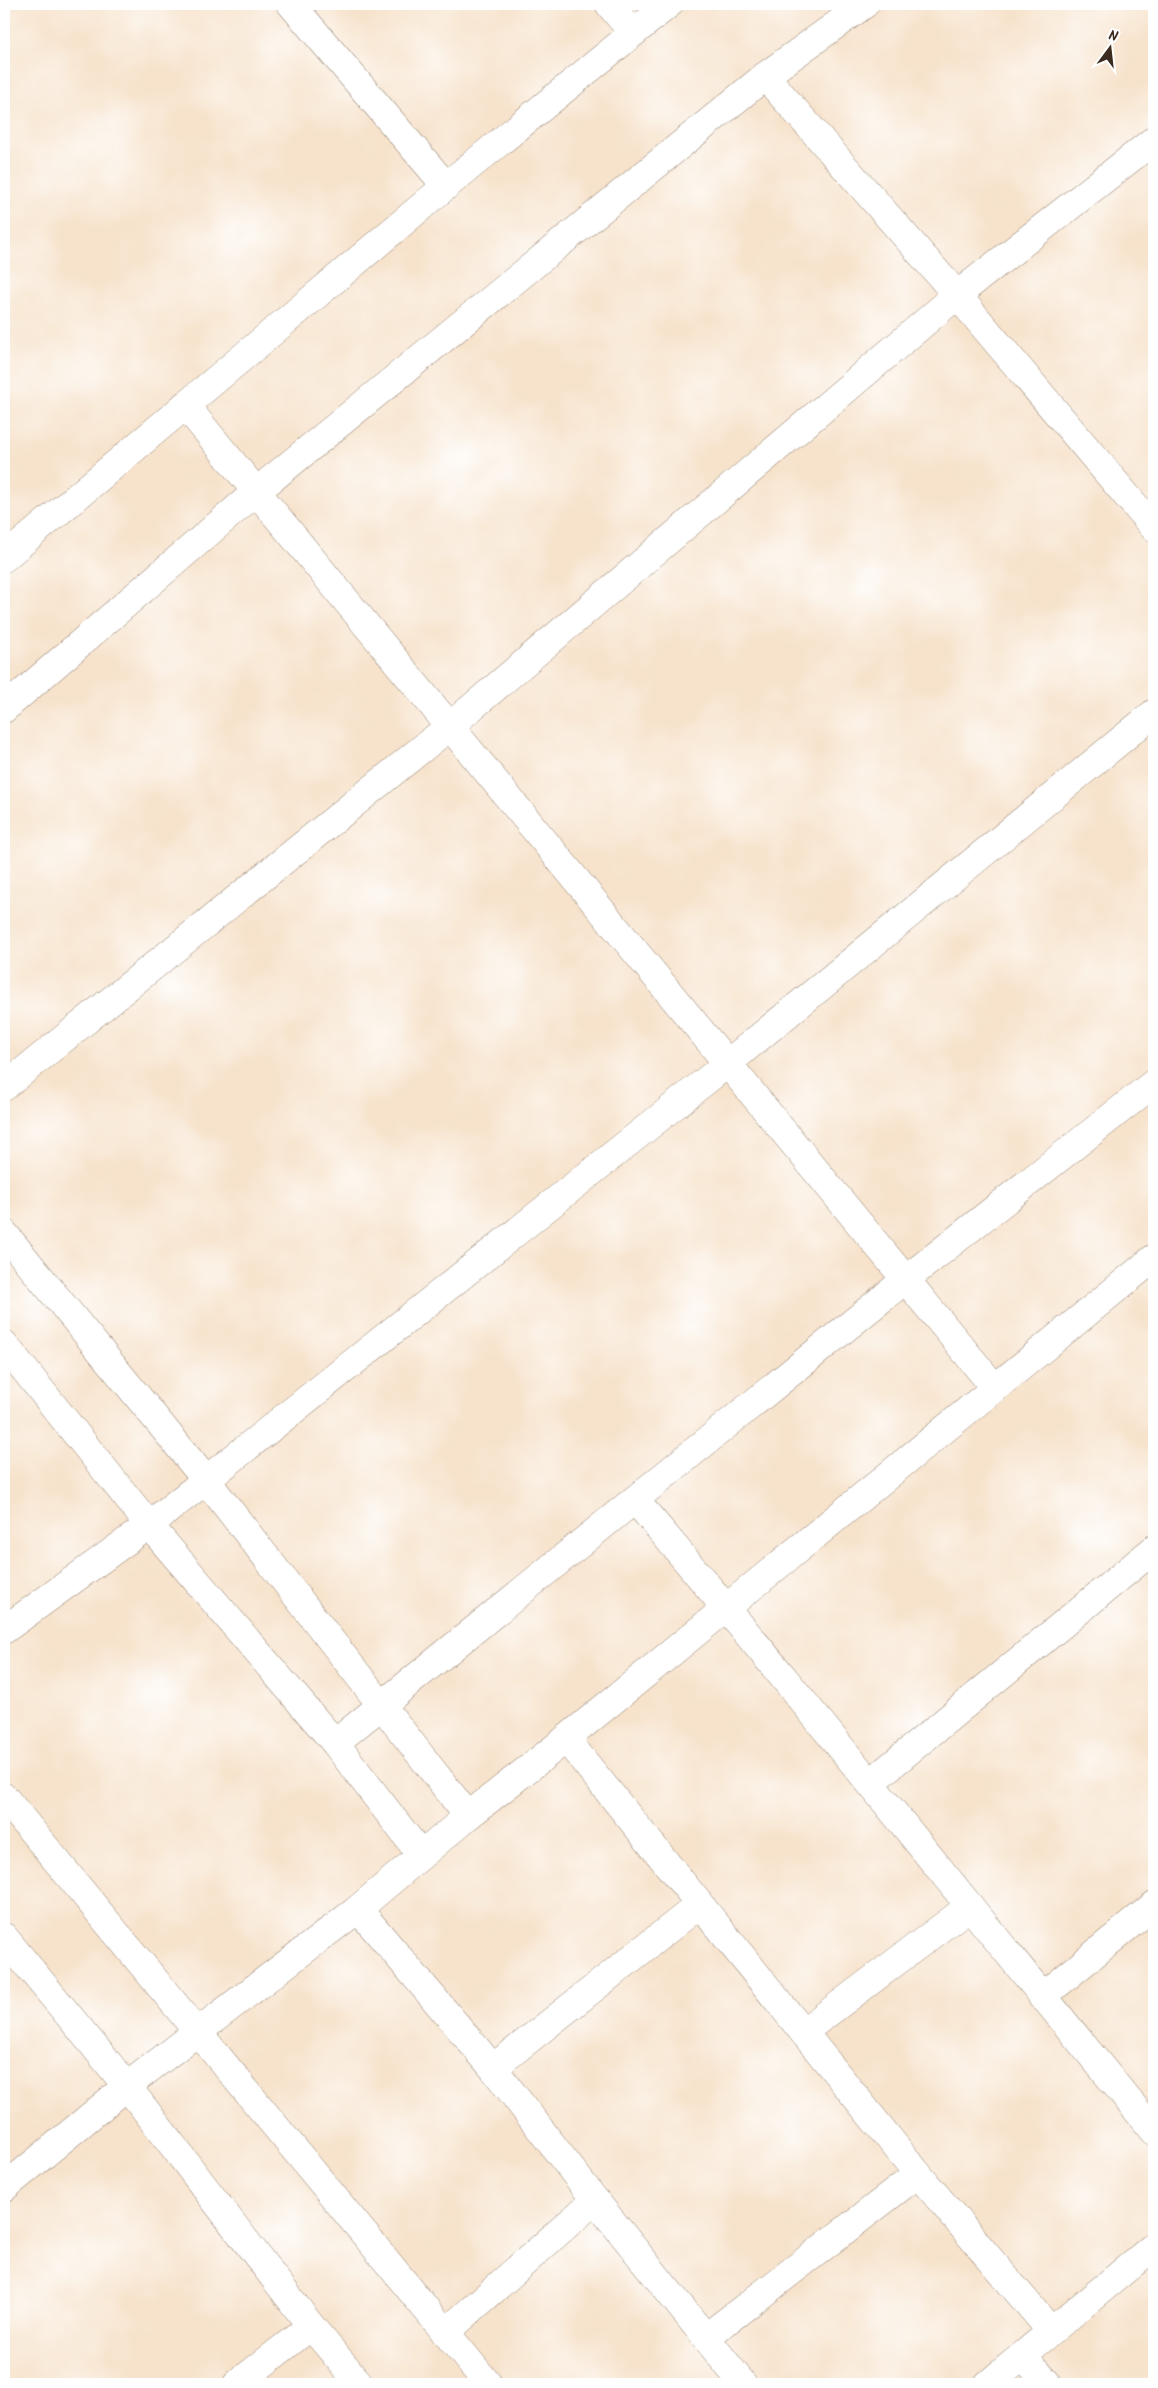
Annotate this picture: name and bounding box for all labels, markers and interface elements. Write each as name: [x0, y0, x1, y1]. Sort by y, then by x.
north arrow: [1086, 22, 1136, 72]
text: N: [1106, 25, 1120, 48]

